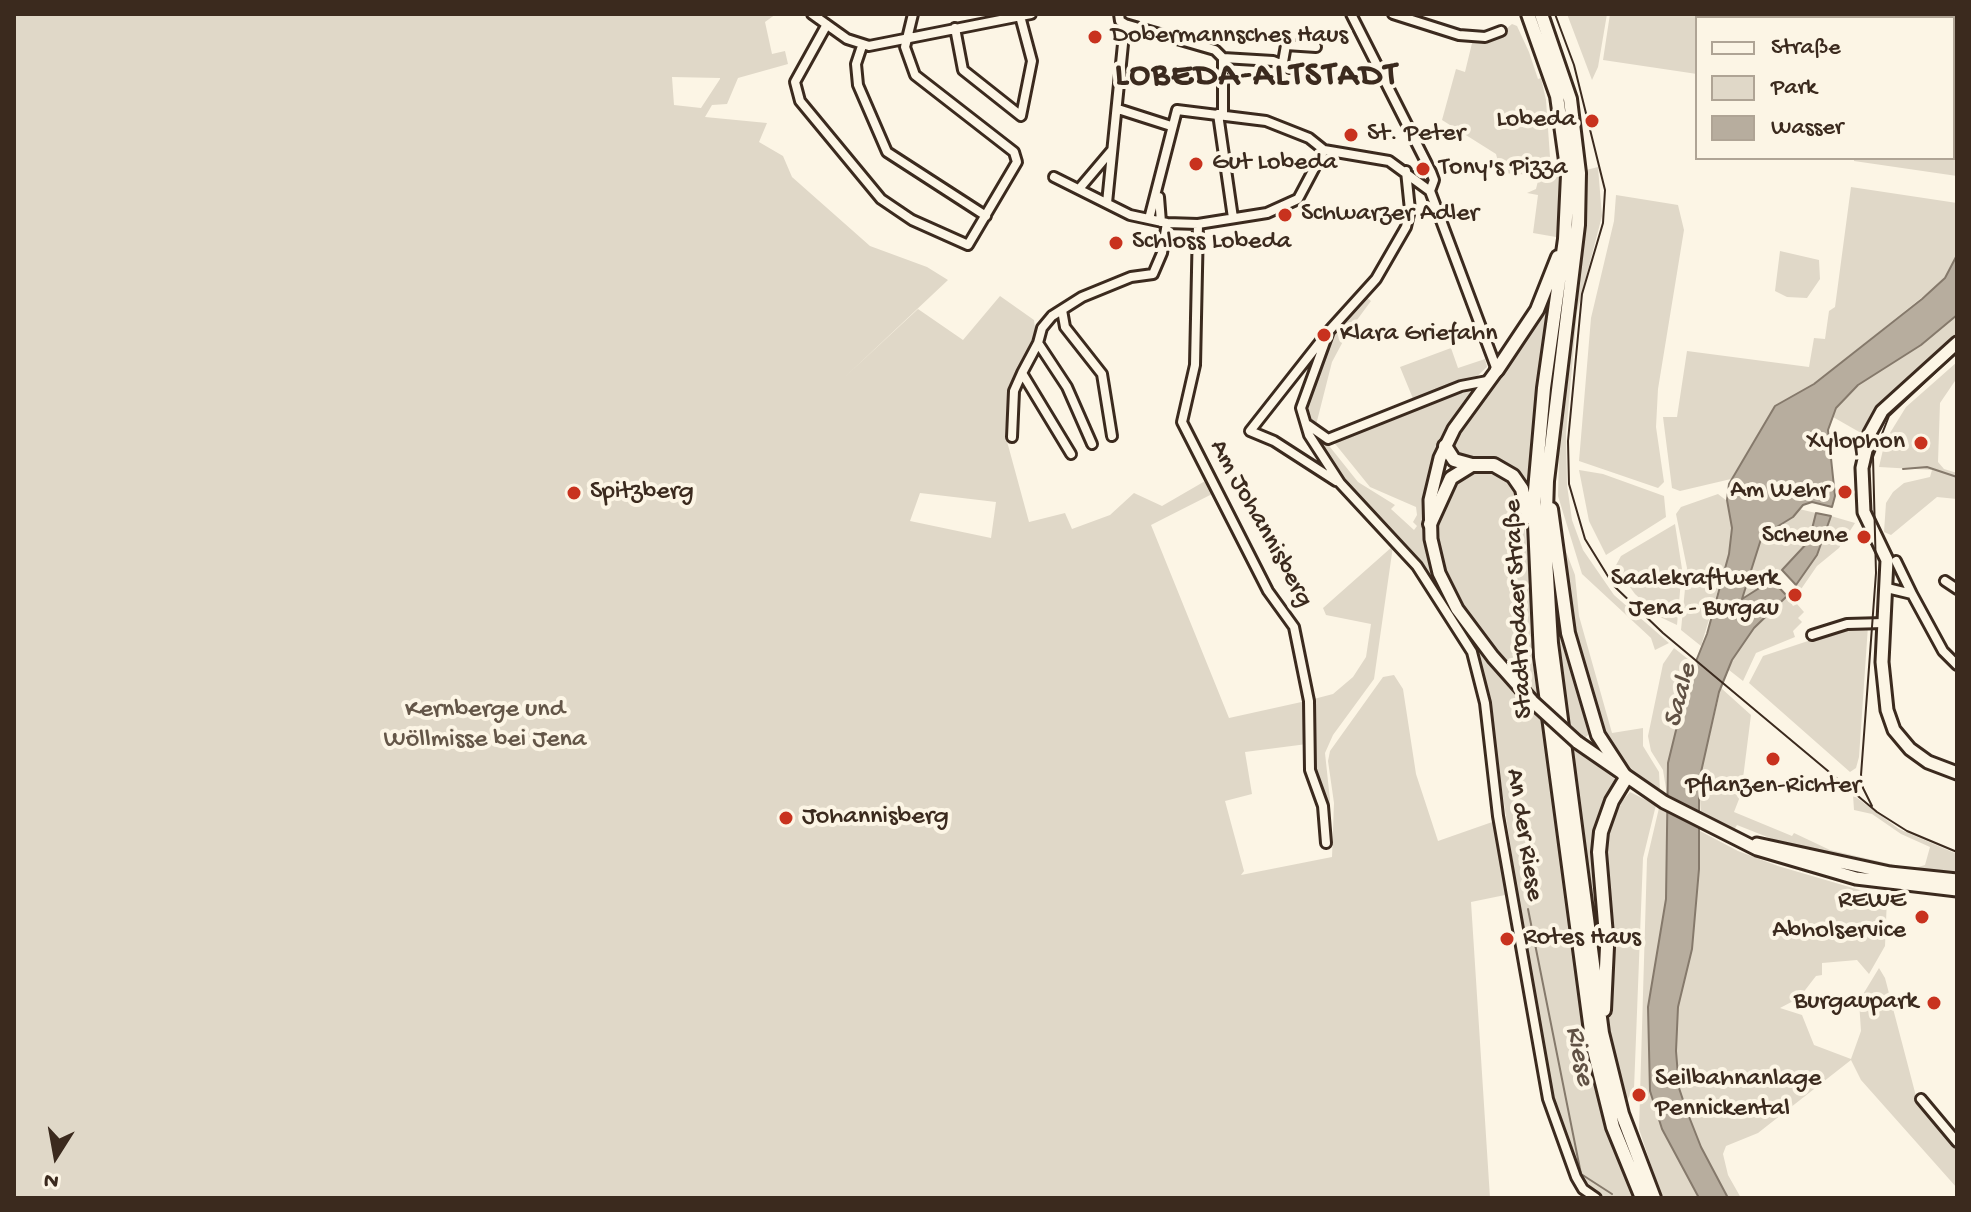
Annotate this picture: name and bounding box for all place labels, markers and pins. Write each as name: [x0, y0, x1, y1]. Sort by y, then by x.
place label: Dobermannsches Haus: [1111, 21, 1348, 53]
marker: Dobermannsches Haus: [1086, 28, 1104, 46]
place label: Lobeda: [1496, 105, 1576, 137]
marker: Lobeda: [1583, 112, 1601, 130]
place label: St. Peter: [1367, 119, 1465, 151]
marker: St. Peter: [1342, 126, 1360, 144]
place label: Gut Lobeda: [1212, 148, 1337, 180]
place label: Tony's Pizza: [1439, 153, 1567, 185]
marker: Gut Lobeda: [1187, 155, 1205, 173]
marker: Tony's Pizza: [1414, 160, 1432, 178]
place label: Schwarzer Adler: [1301, 199, 1479, 231]
marker: Schwarzer Adler: [1276, 206, 1294, 224]
place label: Schloss Lobeda: [1132, 227, 1291, 259]
marker: Schloss Lobeda: [1107, 234, 1125, 252]
place label: Klara Griefahn: [1340, 319, 1498, 351]
marker: Klara Griefahn: [1315, 326, 1333, 344]
place label: Xylophon: [1807, 427, 1905, 459]
marker: Xylophon: [1912, 434, 1930, 452]
place label: Am Wehr: [1730, 476, 1829, 508]
place label: Spitzberg: [590, 477, 694, 509]
marker: Am Wehr: [1836, 483, 1854, 501]
marker: Spitzberg: [565, 484, 583, 502]
place label: Scheune: [1762, 521, 1848, 553]
marker: Scheune: [1855, 528, 1873, 546]
place label: Saalekraftwerk Jena - Burgau: [1611, 564, 1779, 626]
marker: Saalekraftwerk Jena - Burgau: [1786, 586, 1804, 604]
marker: Pflanzen-Richter: [1764, 750, 1782, 768]
place label: Pflanzen-Richter: [1685, 771, 1861, 803]
place label: Johannisberg: [802, 802, 949, 834]
marker: Johannisberg: [777, 809, 795, 827]
place label: REWE Abholservice: [1772, 886, 1906, 948]
marker: REWE Abholservice: [1913, 908, 1931, 926]
place label: Rotes Haus: [1523, 923, 1641, 955]
marker: Rotes Haus: [1498, 930, 1516, 948]
place label: Burgaupark: [1794, 987, 1918, 1019]
marker: Burgaupark: [1925, 994, 1943, 1012]
place label: Seilbahnanlage Pennickental: [1655, 1064, 1821, 1126]
marker: Seilbahnanlage Pennickental: [1630, 1086, 1648, 1104]

